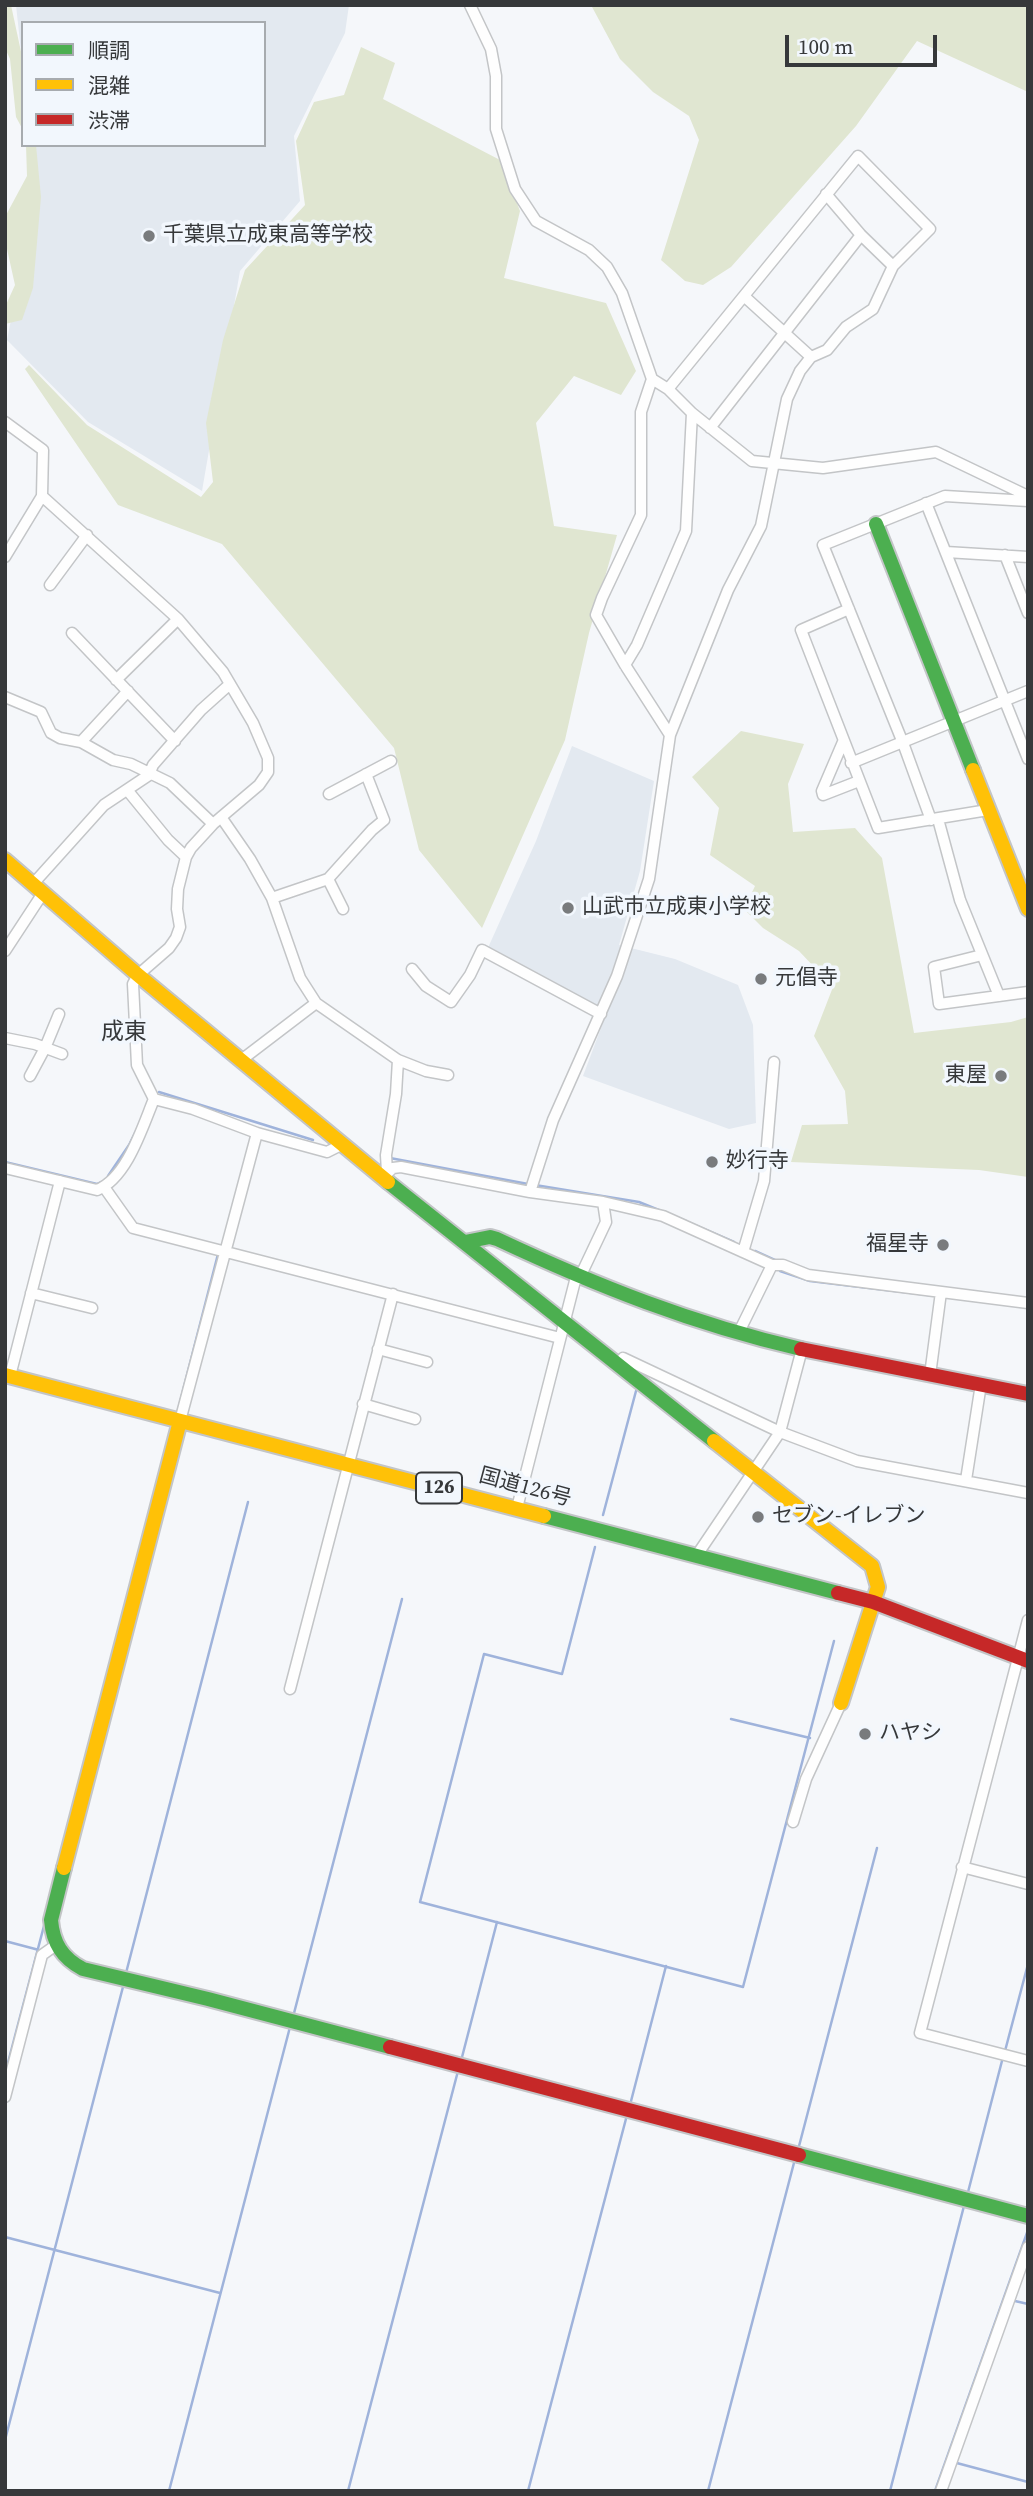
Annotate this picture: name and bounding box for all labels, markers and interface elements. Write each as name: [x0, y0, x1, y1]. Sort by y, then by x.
legend: [21, 21, 266, 147]
scale bar: [788, 21, 940, 65]
text: 100 m: [798, 32, 853, 61]
text: 順調: [88, 36, 130, 65]
text: 混雑: [88, 71, 130, 100]
text: 渋滞: [88, 106, 130, 135]
place label: 千葉県立成東高等学校: [163, 223, 373, 249]
marker: 千葉県立成東高等学校: [141, 228, 157, 244]
place label: 山武市立成東小学校: [582, 895, 771, 921]
marker: 山武市立成東小学校: [560, 900, 576, 916]
place label: 元倡寺: [775, 966, 838, 992]
marker: 元倡寺: [753, 971, 769, 987]
district label: 成東: [101, 1019, 147, 1047]
place label: 東屋: [945, 1063, 987, 1089]
marker: 東屋: [993, 1068, 1009, 1084]
place label: 妙行寺: [726, 1149, 789, 1175]
marker: 妙行寺: [704, 1154, 720, 1170]
place label: 福星寺: [866, 1232, 929, 1258]
marker: 福星寺: [935, 1237, 951, 1253]
street label: 国道126号: [476, 1464, 574, 1512]
road number: 126: [416, 1472, 462, 1504]
place label: セブン-イレブン: [772, 1504, 926, 1530]
marker: セブン-イレブン: [750, 1509, 766, 1525]
place label: ハヤシ: [879, 1721, 942, 1747]
marker: ハヤシ: [857, 1726, 873, 1742]

